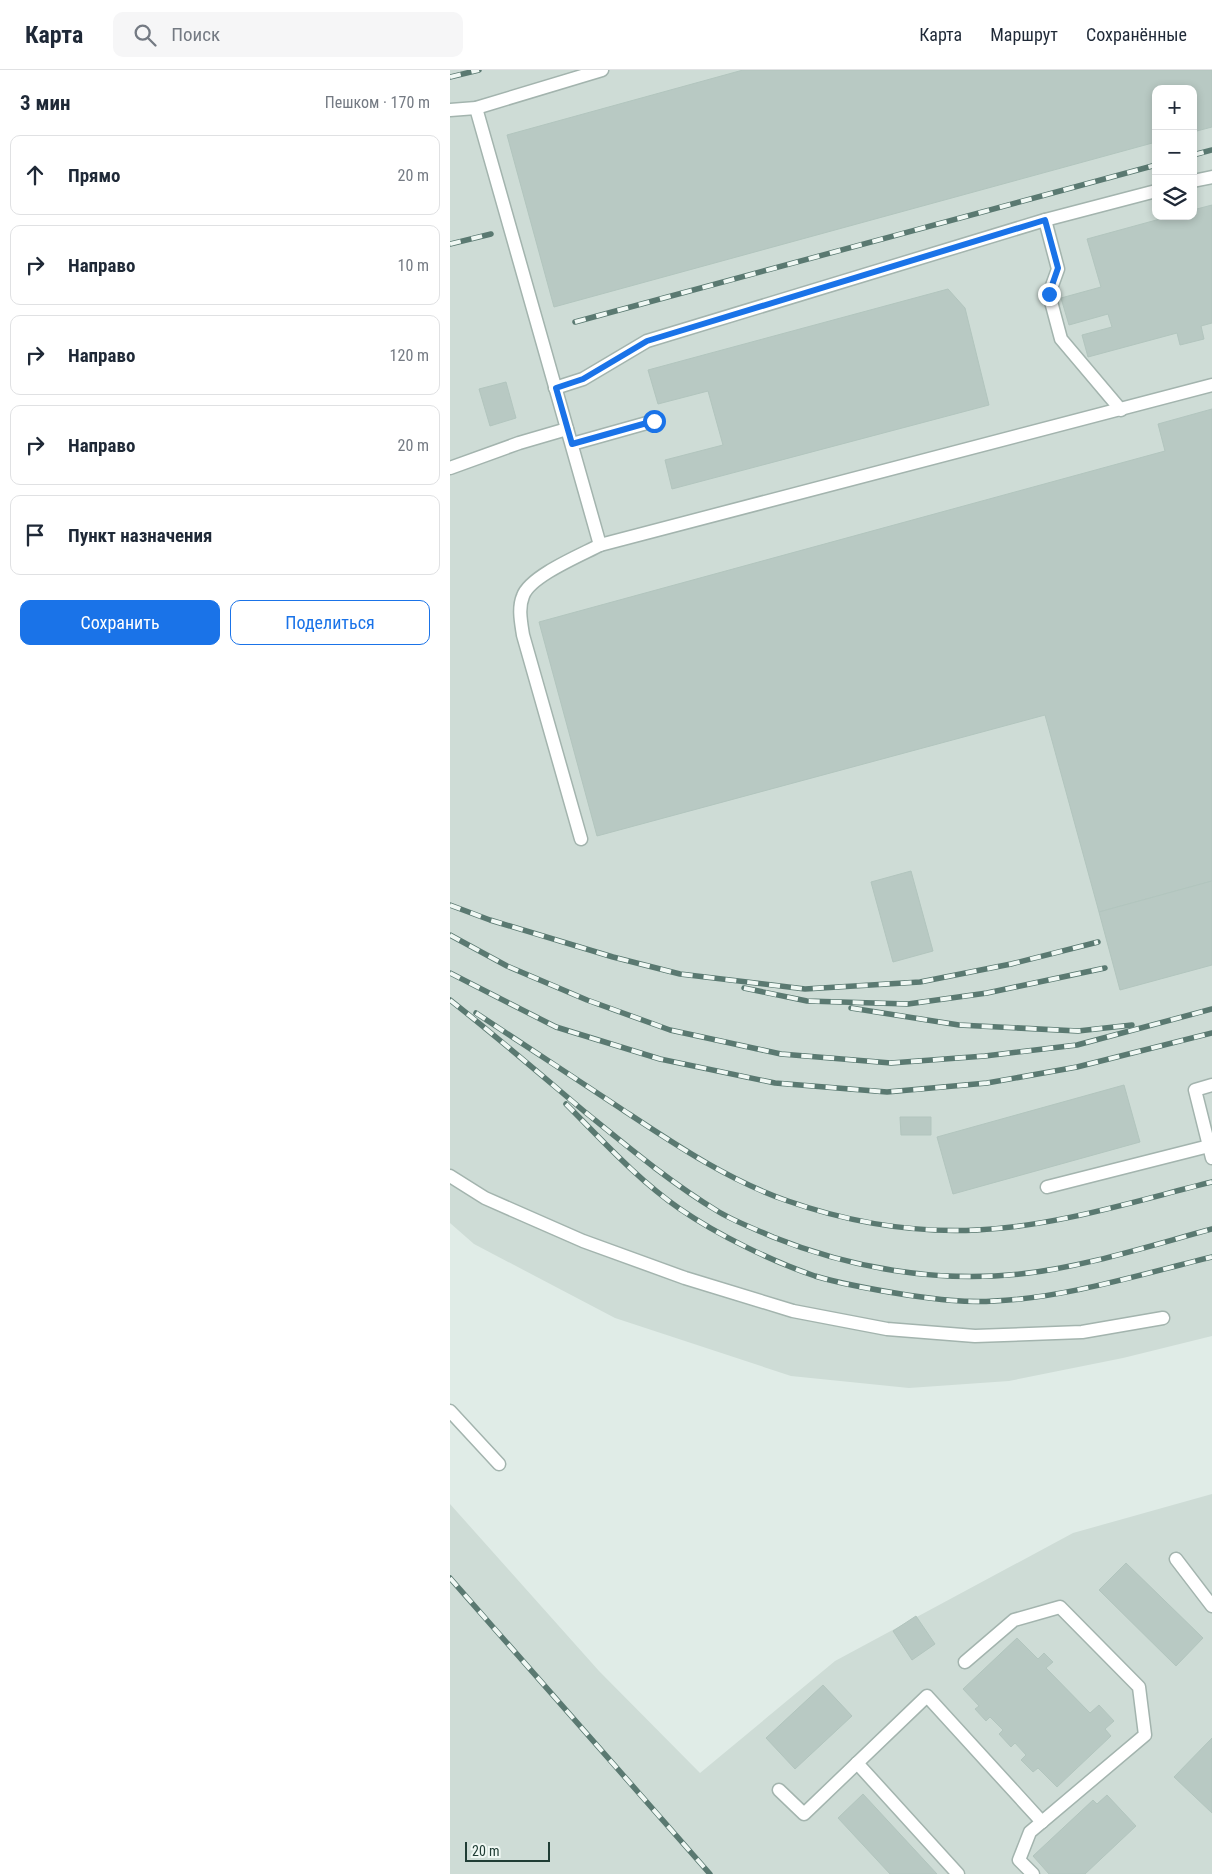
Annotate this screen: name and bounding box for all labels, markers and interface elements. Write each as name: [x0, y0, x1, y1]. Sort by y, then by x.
search box: [113, 12, 463, 57]
text: Карта: [25, 21, 83, 49]
icon: search: [131, 21, 159, 49]
text: Поиск: [171, 23, 220, 46]
text: Карта: [919, 24, 962, 45]
text: Маршрут: [990, 24, 1058, 45]
text: Сохранённые: [1086, 24, 1187, 45]
map controls: [1152, 85, 1197, 220]
button: +: [1152, 85, 1197, 130]
text: 3 мин: [20, 91, 70, 115]
text: Пешком · 170 m: [325, 93, 430, 112]
button: −: [1152, 130, 1197, 175]
icon: ahead: [21, 161, 49, 189]
text: Прямо: [68, 164, 121, 187]
text: 20 m: [397, 166, 429, 185]
button: layers: [1152, 175, 1197, 220]
icon: right: [21, 251, 49, 279]
text: Направо: [68, 254, 135, 277]
text: 10 m: [397, 256, 429, 275]
route end: [1038, 283, 1061, 306]
icon: right: [21, 341, 49, 369]
text: Направо: [68, 344, 135, 367]
text: 120 m: [390, 346, 429, 365]
route start: [643, 410, 666, 433]
icon: right: [21, 431, 49, 459]
text: Направо: [68, 434, 135, 457]
text: 20 m: [397, 436, 429, 455]
icon: arrive: [21, 521, 49, 549]
text: Пункт назначения: [68, 524, 212, 547]
button: Сохранить: [20, 600, 220, 645]
button: Поделиться: [230, 600, 430, 645]
scale bar: [465, 1839, 550, 1862]
text: 20 m: [472, 1843, 500, 1859]

